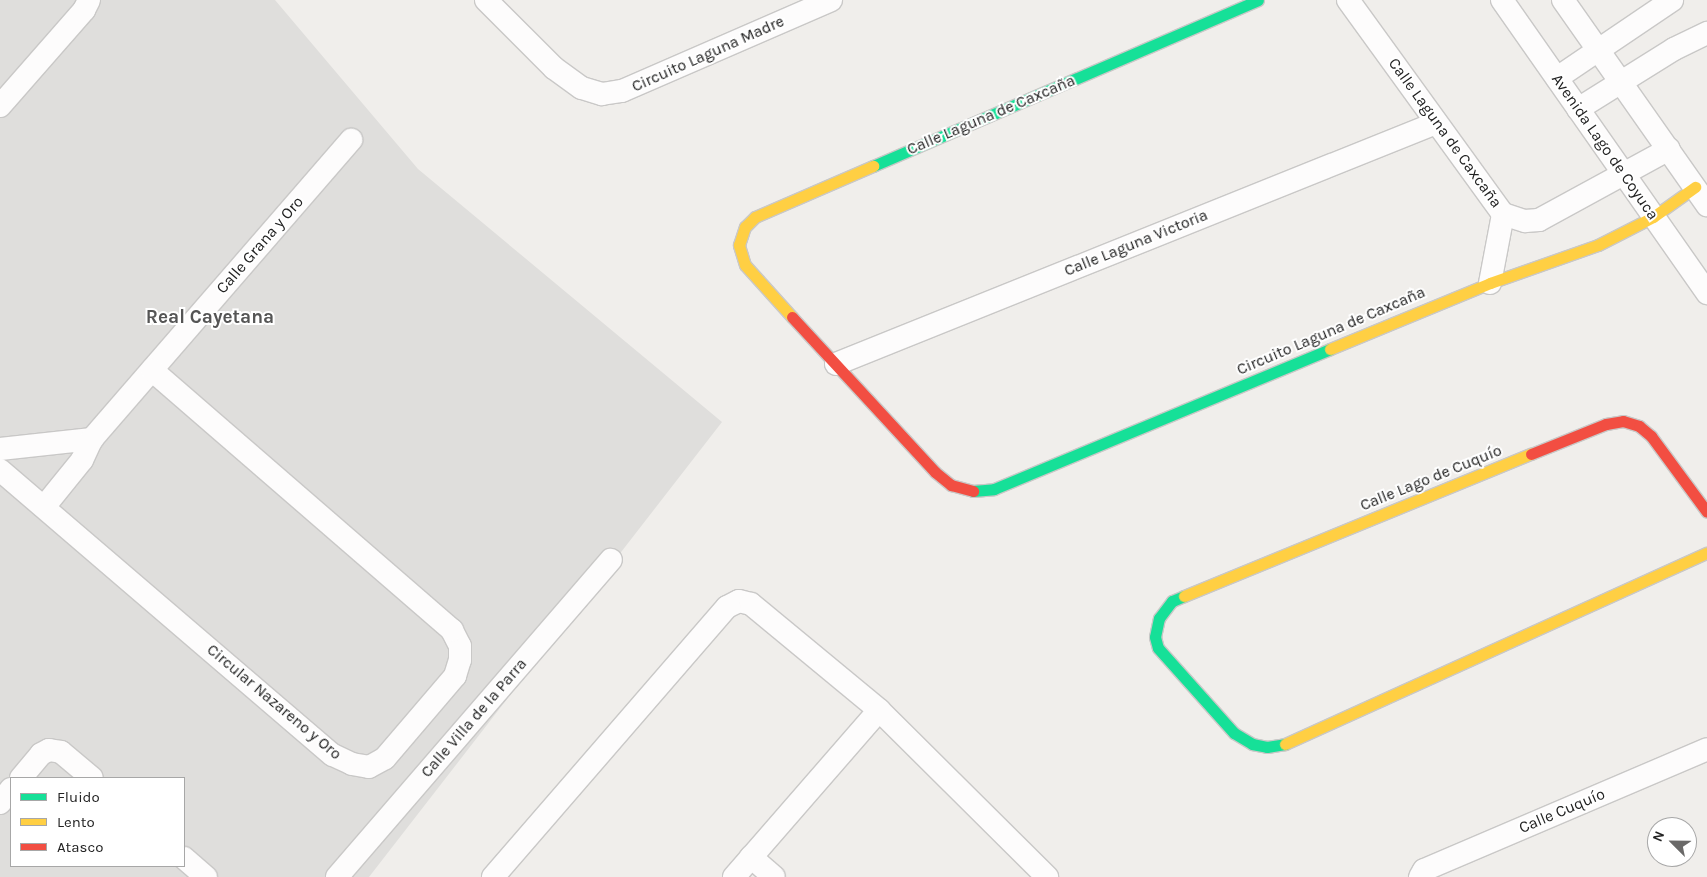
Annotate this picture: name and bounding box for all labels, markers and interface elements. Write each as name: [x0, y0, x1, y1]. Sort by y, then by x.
street label: Circuito Laguna Madre: [629, 12, 787, 96]
street label: Calle Laguna de Caxcaña: [1384, 54, 1506, 212]
street label: Avenida Lago de Coyuca: [1547, 70, 1663, 224]
street label: Calle Laguna de Caxcaña: [904, 71, 1078, 159]
street label: Calle Grana y Oro: [212, 192, 308, 298]
street label: Calle Laguna Victoria: [1061, 205, 1211, 281]
street label: Circuito Laguna de Caxcaña: [1234, 283, 1428, 379]
district label: Real Cayetana: [146, 307, 274, 329]
street label: Calle Lago de Cuquío: [1357, 441, 1505, 515]
street label: Circular Nazareno y Oro: [203, 640, 345, 764]
street label: Calle Villa de la Parra: [417, 655, 531, 781]
legend: [10, 777, 185, 867]
street label: Calle Cuquío: [1516, 784, 1608, 838]
text: Fluido: [57, 788, 100, 806]
text: Lento: [57, 813, 95, 831]
north arrow: [1647, 817, 1697, 867]
text: N: [1649, 828, 1668, 844]
text: Atasco: [57, 838, 103, 856]

